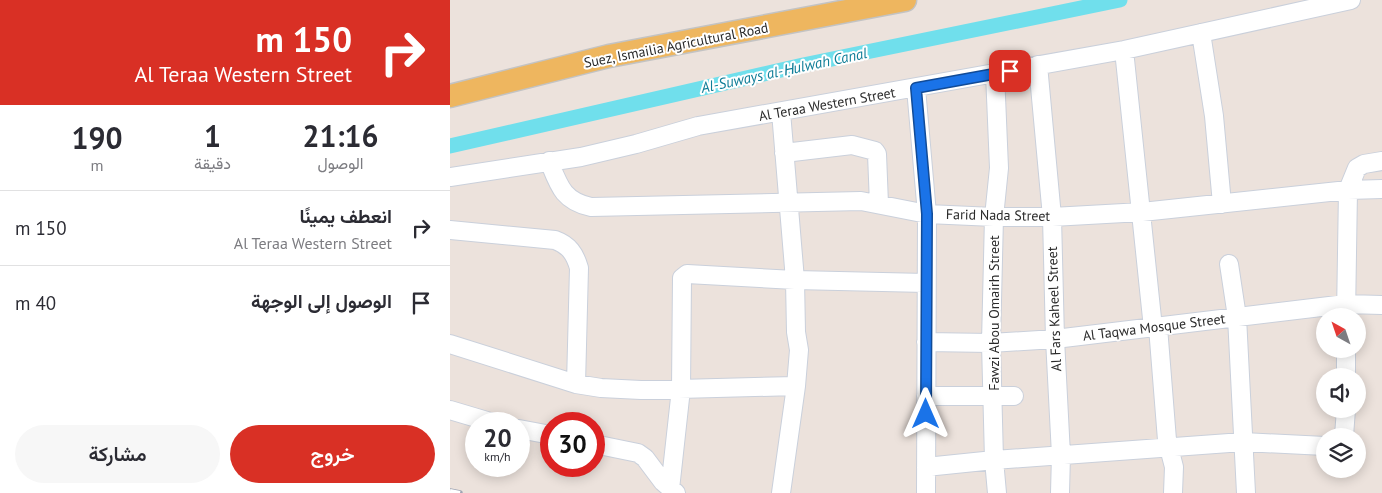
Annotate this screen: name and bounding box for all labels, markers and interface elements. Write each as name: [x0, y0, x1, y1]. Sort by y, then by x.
text: 150 m: [255, 16, 352, 62]
street label: Suez, Ismailia Agricultural Road: [582, 18, 770, 72]
icon: right: [370, 20, 435, 85]
water label: Al-Suways al-Ḥulwah Canal: [698, 43, 869, 97]
pin: [989, 50, 1031, 92]
icon: arrive: [996, 57, 1024, 85]
text: Al Teraa Western Street: [134, 60, 352, 88]
street label: Al Teraa Western Street: [757, 83, 897, 125]
text: 1: [204, 116, 221, 155]
text: 21:16: [302, 116, 379, 155]
text: 190: [71, 118, 122, 157]
text: دقيقة: [194, 153, 231, 173]
text: الوصول: [317, 153, 364, 173]
text: m: [90, 155, 103, 175]
text: انعطف يمينًا: [300, 204, 392, 228]
street label: Farid Nada Street: [946, 205, 1051, 225]
icon: right: [407, 214, 435, 242]
text: 150 m: [15, 216, 67, 240]
text: Al Teraa Western Street: [234, 233, 392, 253]
street label: Fawzi Abou Omairh Street: [985, 235, 1003, 391]
street label: Al Fars Kaheel Street: [1043, 246, 1065, 372]
text: الوصول إلى الوجهة: [251, 289, 392, 313]
icon: arrive: [407, 289, 435, 317]
text: 40 m: [15, 291, 56, 315]
north arrow: [1316, 308, 1366, 358]
map controls: [1316, 308, 1366, 478]
street label: Al Taqwa Mosque Street: [1082, 309, 1227, 345]
button: sound: [1316, 368, 1366, 418]
position arrow: [899, 387, 951, 439]
speed limit sign: 30: [540, 412, 605, 477]
text: 20: [483, 422, 512, 454]
button: مشاركة: [15, 425, 220, 483]
button: خروج: [230, 425, 435, 483]
button: layers: [1316, 428, 1366, 478]
text: km/h: [484, 449, 511, 464]

